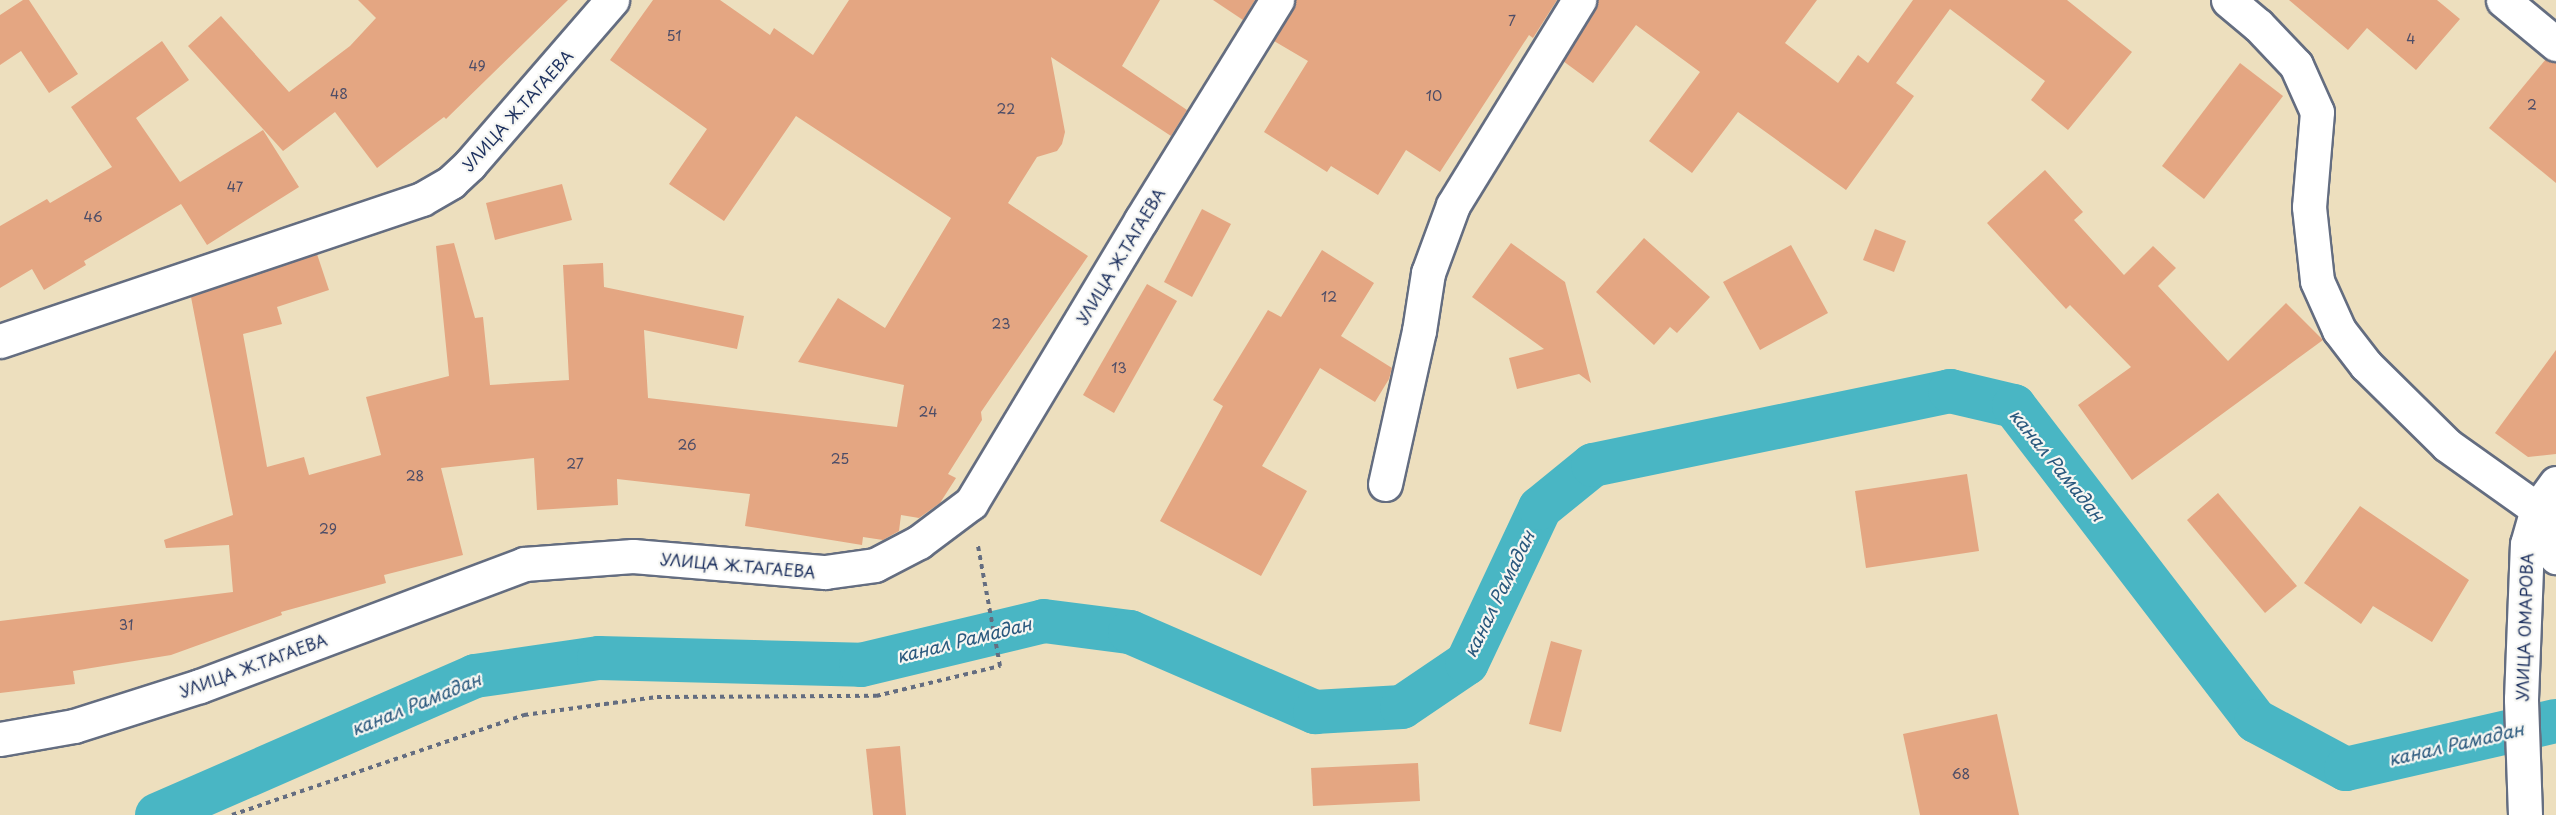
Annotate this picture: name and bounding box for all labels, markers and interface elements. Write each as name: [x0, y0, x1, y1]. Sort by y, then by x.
house number: 7: [1508, 13, 1516, 29]
house number: 51: [667, 28, 681, 44]
house number: 4: [2406, 31, 2416, 47]
street label: УЛИЦА Ж.ТАГАЕВА: [457, 45, 577, 175]
house number: 49: [468, 58, 486, 74]
house number: 48: [330, 86, 348, 102]
house number: 10: [1426, 88, 1442, 104]
house number: 2: [2527, 97, 2537, 113]
house number: 22: [997, 101, 1015, 117]
house number: 47: [227, 179, 243, 195]
street label: УЛИЦА Ж.ТАГАЕВА: [1071, 184, 1169, 328]
house number: 46: [83, 209, 103, 225]
house number: 12: [1321, 289, 1337, 305]
house number: 23: [992, 316, 1010, 332]
house number: 13: [1111, 360, 1127, 376]
house number: 24: [919, 404, 937, 420]
water label: канал Рамадан: [2005, 404, 2109, 526]
house number: 26: [677, 437, 697, 453]
house number: 25: [831, 451, 849, 467]
house number: 27: [566, 456, 584, 472]
house number: 28: [406, 468, 424, 484]
house number: 29: [319, 521, 337, 537]
water label: канал Рамадан: [1459, 527, 1539, 661]
street label: УЛИЦА Ж.ТАГАЕВА: [659, 549, 817, 581]
street label: УЛИЦА ОМАРОВА: [2512, 552, 2536, 702]
water label: канал Рамадан: [894, 613, 1034, 667]
house number: 31: [119, 617, 133, 633]
street label: УЛИЦА Ж.ТАГАЕВА: [176, 629, 330, 701]
water label: канал Рамадан: [348, 668, 484, 740]
water label: канал Рамадан: [2386, 718, 2526, 770]
house number: 68: [1952, 766, 1970, 782]

